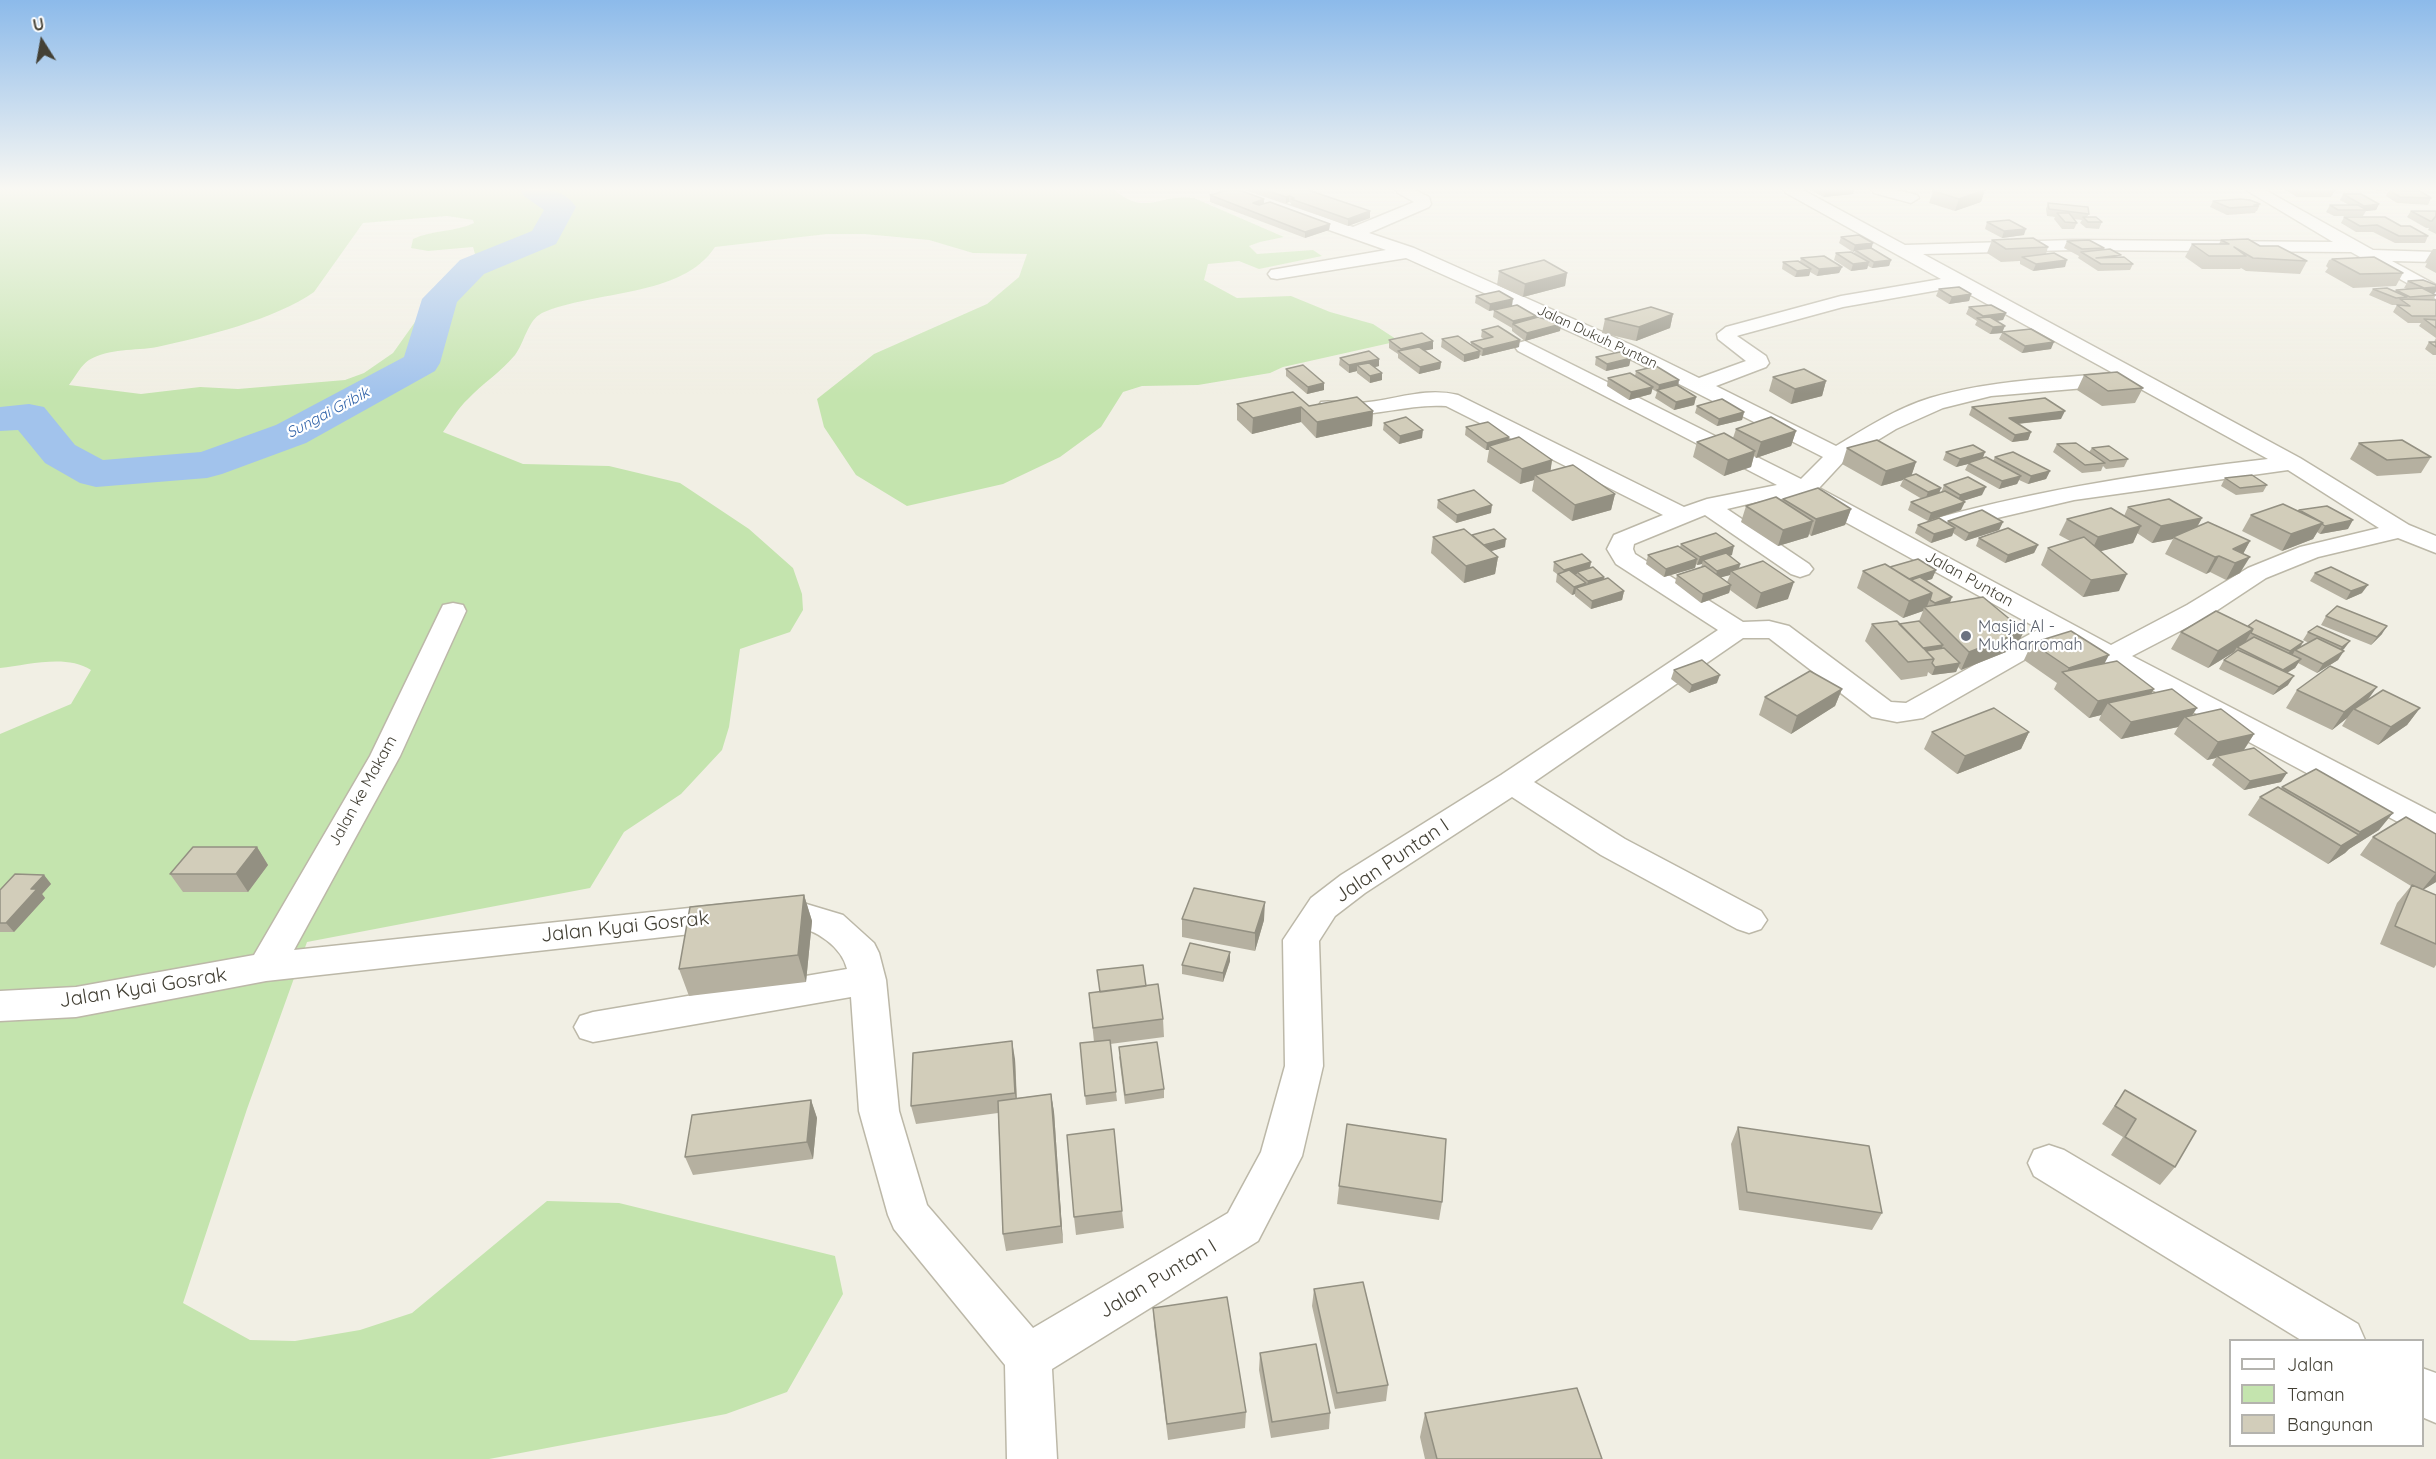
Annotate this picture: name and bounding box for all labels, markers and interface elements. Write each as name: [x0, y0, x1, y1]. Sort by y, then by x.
north arrow: [12, 12, 72, 72]
text: U: [31, 13, 46, 35]
street label: Jalan Dukuh Puntan: [1534, 302, 1660, 372]
water label: Sungai Gribik: [284, 384, 372, 442]
street label: Jalan Puntan: [1921, 547, 2017, 611]
place label: Masjid Al - Mukharromah: [1978, 617, 2083, 655]
marker: Masjid Al - Mukharromah: [1959, 629, 1973, 643]
street label: Jalan ke Makam: [325, 732, 401, 850]
street label: Jalan Puntan I: [1330, 814, 1454, 908]
street label: Jalan Kyai Gosrak: [540, 906, 710, 948]
street label: Jalan Kyai Gosrak: [58, 963, 228, 1013]
street label: Jalan Puntan I: [1095, 1234, 1221, 1324]
legend: [2229, 1339, 2424, 1447]
text: Jalan: [2287, 1353, 2334, 1376]
text: Taman: [2287, 1383, 2345, 1406]
text: Bangunan: [2287, 1413, 2373, 1436]

